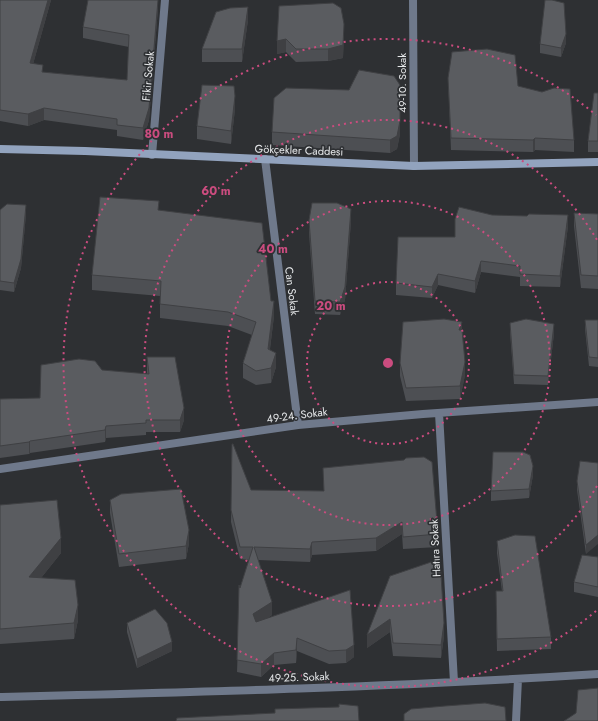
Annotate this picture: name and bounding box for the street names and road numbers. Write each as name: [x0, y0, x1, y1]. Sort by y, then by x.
street label: Fikir Sokak: [138, 50, 158, 102]
street label: 49-10. Sokak: [394, 53, 410, 113]
street label: Gökçekler Caddesi: [254, 140, 344, 160]
street label: Can Sokak: [281, 266, 303, 316]
street label: 49-24. Sokak: [266, 403, 329, 427]
street label: Hatıra Sokak: [425, 518, 445, 577]
street label: 49-25. Sokak: [268, 668, 330, 686]

